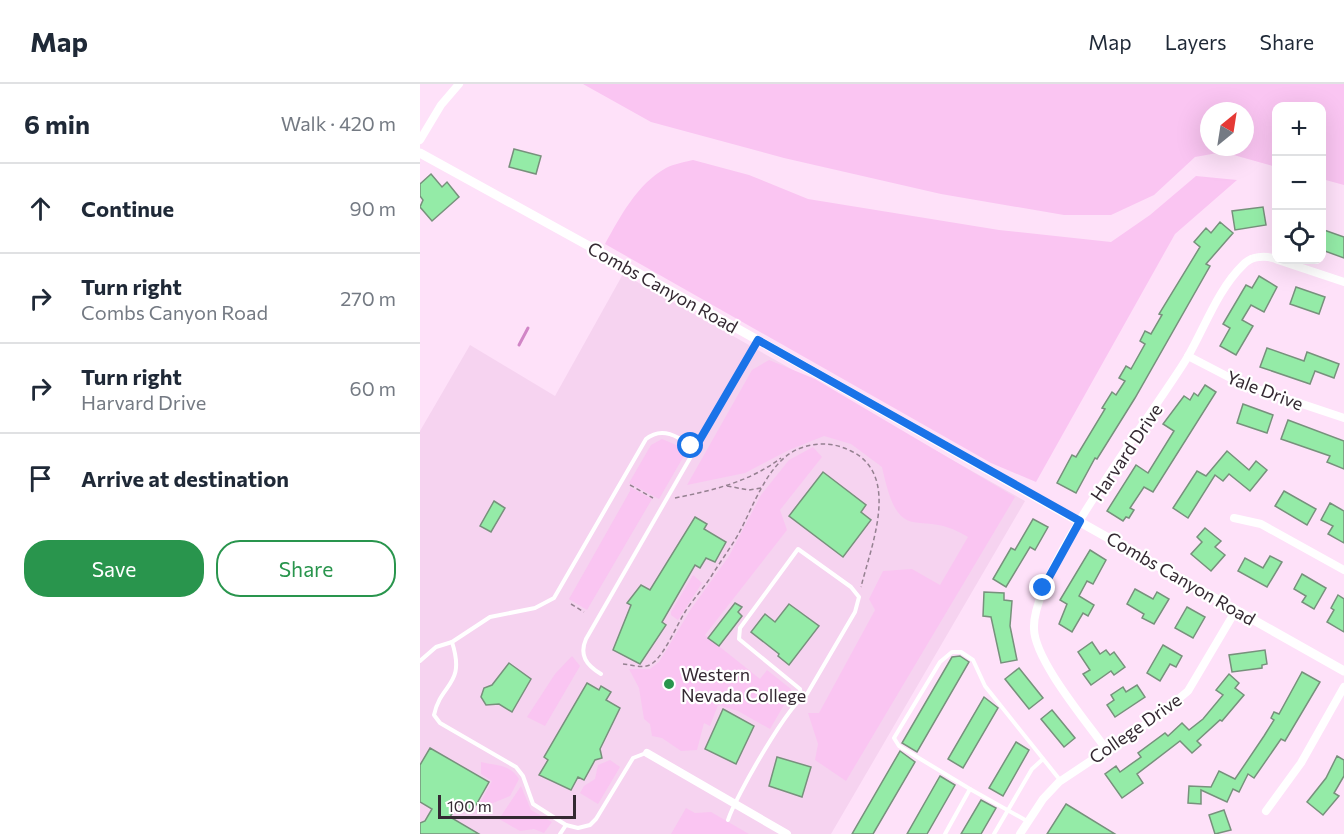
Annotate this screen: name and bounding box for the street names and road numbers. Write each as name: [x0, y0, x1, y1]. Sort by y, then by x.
street label: Combs Canyon Road: [584, 237, 742, 337]
street label: Yale Drive: [1224, 365, 1306, 415]
street label: Harvard Drive: [1085, 399, 1167, 505]
street label: Combs Canyon Road: [1103, 526, 1259, 630]
street label: College Drive: [1085, 688, 1185, 768]

